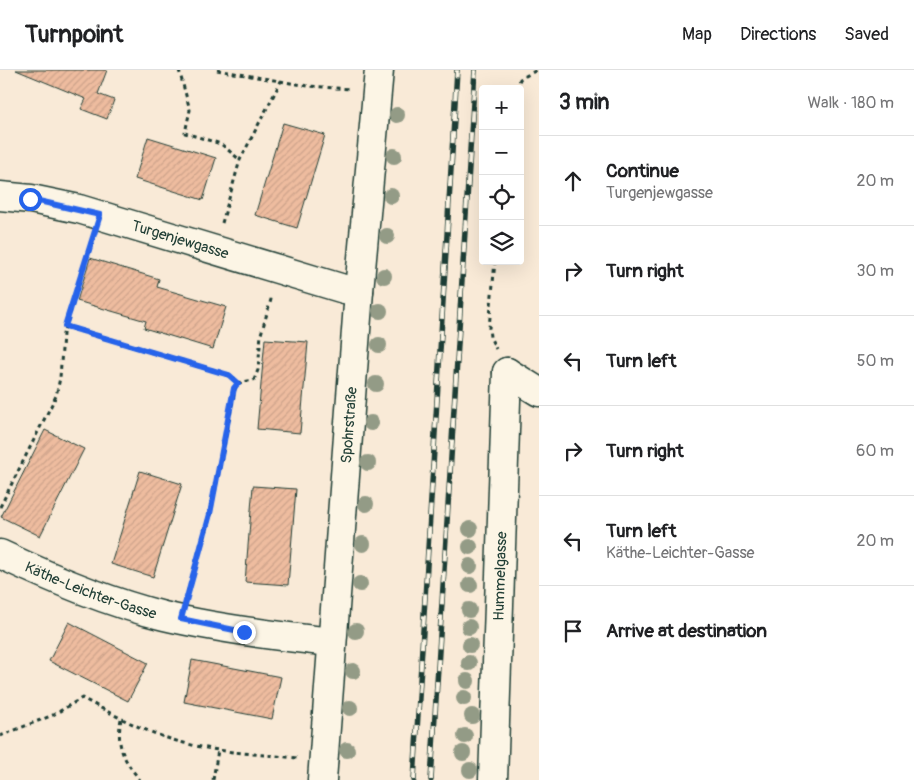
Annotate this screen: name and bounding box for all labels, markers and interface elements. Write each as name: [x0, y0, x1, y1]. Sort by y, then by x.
text: Turnpoint: [25, 20, 123, 49]
text: Map: [682, 23, 712, 46]
text: Directions: [740, 23, 816, 46]
text: Saved: [844, 23, 889, 46]
map controls: [479, 85, 524, 265]
button: +: [479, 85, 524, 130]
text: 3 min: [559, 89, 609, 116]
text: Walk · 180 m: [807, 93, 894, 113]
button: −: [479, 130, 524, 175]
text: Continue: [606, 159, 679, 183]
icon: ahead: [559, 167, 587, 195]
text: 20 m: [856, 171, 894, 191]
button: locate: [479, 175, 524, 220]
text: Turgenjewgasse: [606, 183, 713, 203]
route start: [19, 188, 42, 211]
street label: Turgenjewgasse: [129, 216, 232, 264]
button: layers: [479, 220, 524, 265]
icon: right: [559, 257, 587, 285]
text: Turn right: [606, 259, 684, 283]
text: 30 m: [856, 261, 894, 281]
icon: left: [559, 347, 587, 375]
text: Turn left: [606, 349, 676, 373]
text: 50 m: [857, 351, 894, 371]
street label: Spohrstraße: [337, 385, 362, 464]
icon: right: [559, 437, 587, 465]
text: Turn right: [606, 439, 684, 463]
text: 60 m: [856, 441, 894, 461]
text: Turn left: [606, 519, 676, 543]
icon: left: [559, 527, 587, 555]
street label: Hummelgasse: [489, 530, 512, 621]
text: 20 m: [856, 531, 894, 551]
text: Käthe-Leichter-Gasse: [606, 543, 754, 563]
street label: Käthe-Leichter-Gasse: [22, 558, 159, 624]
icon: arrive: [559, 617, 587, 645]
text: Arrive at destination: [606, 619, 767, 643]
route end: [233, 621, 256, 644]

